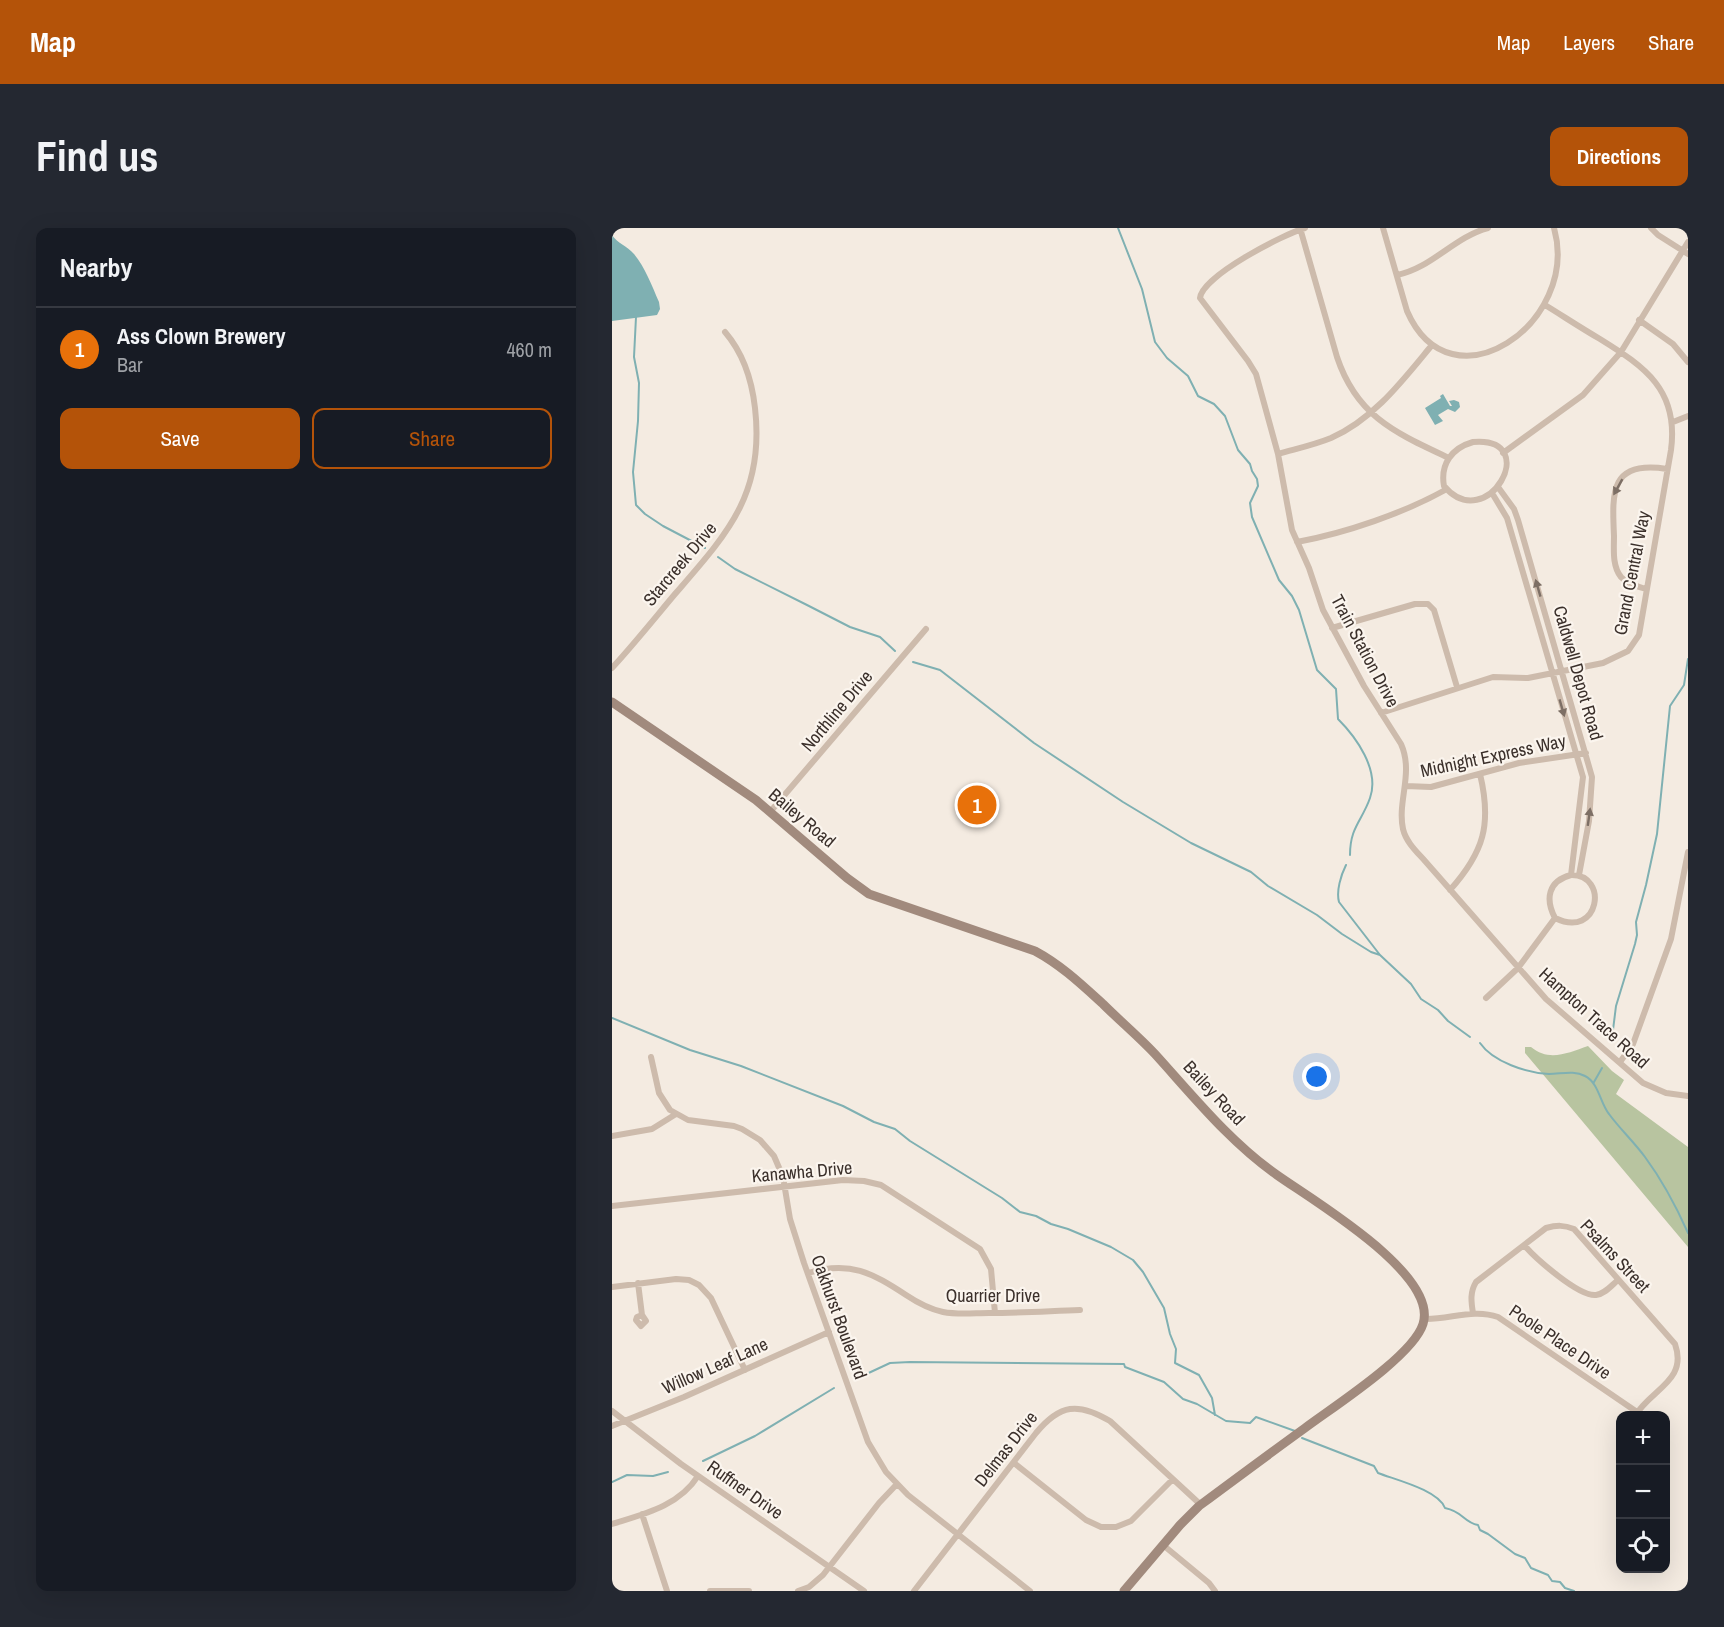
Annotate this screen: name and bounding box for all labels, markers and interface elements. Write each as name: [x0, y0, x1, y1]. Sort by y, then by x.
text: Map: [30, 23, 76, 61]
text: Map: [1497, 28, 1530, 57]
text: Layers: [1563, 28, 1615, 57]
text: Share: [1648, 28, 1694, 57]
button: Directions: [1550, 127, 1688, 186]
text: Find us: [36, 128, 158, 184]
text: Nearby: [60, 250, 132, 285]
text: Ass Clown Brewery: [117, 321, 285, 351]
text: 1: [75, 336, 84, 363]
text: 460 m: [506, 336, 552, 363]
text: Bar: [117, 351, 143, 378]
button: Save: [60, 408, 300, 469]
button: Share: [312, 408, 552, 469]
one-way arrow: [1613, 478, 1623, 496]
street label: Grand Central Way: [1607, 508, 1656, 637]
street label: Starcreek Drive: [637, 516, 722, 611]
one-way arrow: [1533, 579, 1542, 597]
street label: Train Station Drive: [1325, 590, 1406, 711]
street label: Caldwell Depot Road: [1547, 603, 1610, 743]
street label: Northline Drive: [795, 665, 878, 757]
one-way arrow: [1558, 699, 1567, 717]
street label: Midnight Express Way: [1418, 728, 1568, 783]
street label: Bailey Road: [763, 782, 841, 853]
pin: 1: [958, 782, 997, 828]
one-way arrow: [1584, 808, 1593, 827]
street label: Hampton Trace Road: [1534, 961, 1655, 1074]
street label: Bailey Road: [1178, 1055, 1251, 1131]
your location: [1302, 1062, 1331, 1091]
street label: Kanawha Drive: [751, 1155, 853, 1188]
street label: Psalms Street: [1575, 1214, 1656, 1298]
street label: Oakhurst Boulevard: [805, 1251, 874, 1382]
street label: Quarrier Drive: [946, 1283, 1040, 1308]
street label: Poole Place Drive: [1504, 1298, 1616, 1385]
street label: Willow Leaf Lane: [658, 1331, 772, 1400]
street label: Delmas Drive: [968, 1406, 1043, 1492]
map controls: [1616, 1411, 1670, 1573]
button: +: [1616, 1411, 1670, 1465]
street label: Ruffner Drive: [702, 1454, 788, 1525]
button: −: [1616, 1465, 1670, 1519]
button: locate: [1616, 1519, 1670, 1573]

